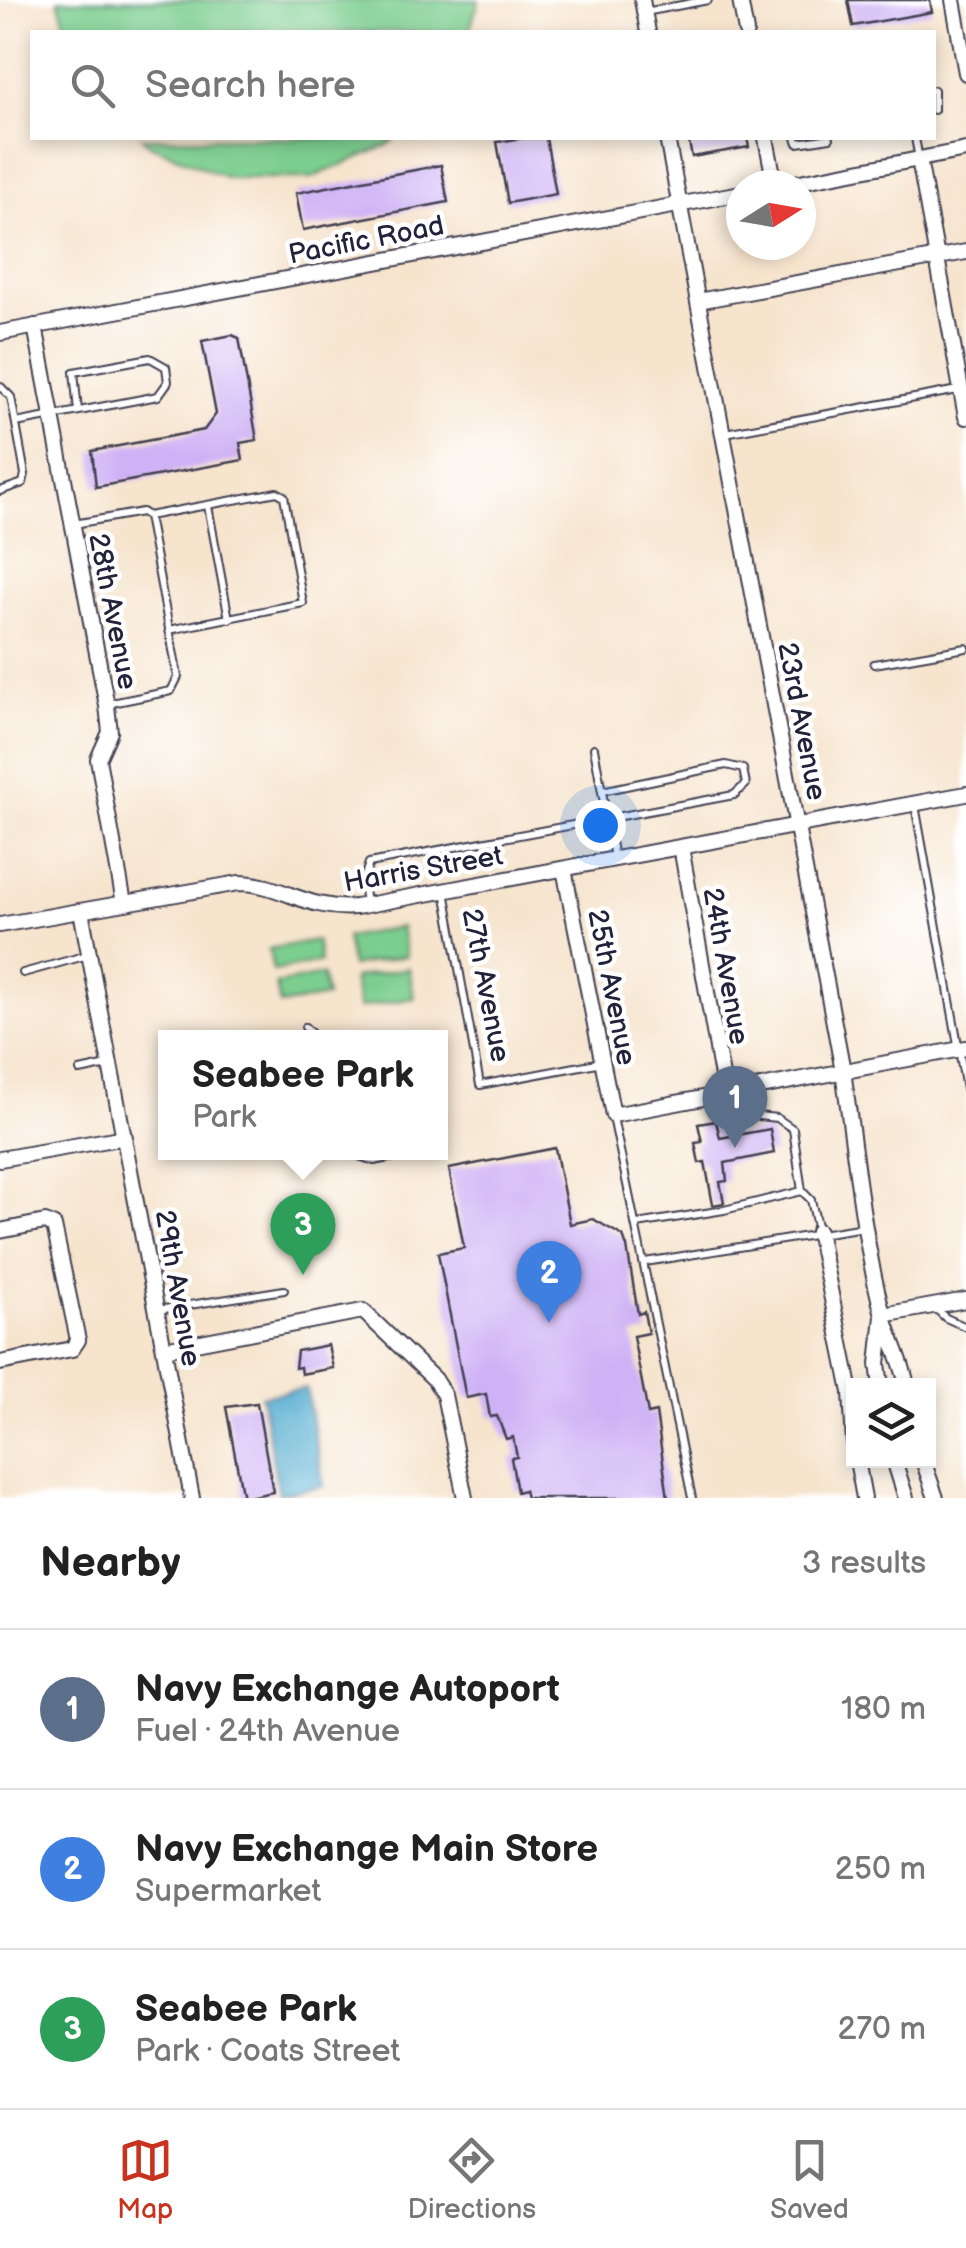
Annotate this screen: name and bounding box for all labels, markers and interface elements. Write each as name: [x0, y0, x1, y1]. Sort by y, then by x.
search box: [30, 30, 936, 140]
icon: search: [65, 58, 120, 113]
text: Search here: [145, 63, 356, 108]
north arrow: [726, 170, 816, 260]
street label: Pacific Road: [286, 209, 447, 272]
street label: 28th Avenue: [81, 530, 144, 692]
street label: 23rd Avenue: [770, 639, 833, 803]
your location: [575, 800, 626, 851]
street label: Harris Street: [341, 839, 506, 900]
street label: 24th Avenue: [695, 885, 756, 1047]
street label: 27th Avenue: [454, 906, 517, 1065]
street label: 25th Avenue: [580, 906, 643, 1068]
popup: [158, 1030, 448, 1160]
text: Seabee Park: [192, 1053, 414, 1098]
pin: 1: [702, 1066, 768, 1148]
text: Park: [192, 1098, 256, 1137]
pin: 3: [270, 1192, 336, 1275]
street label: 29th Avenue: [148, 1207, 208, 1369]
pin: 2: [516, 1240, 582, 1323]
map controls: [846, 1378, 936, 1468]
button: layers: [846, 1378, 936, 1468]
text: Nearby: [40, 1538, 180, 1589]
text: 3 results: [802, 1544, 926, 1583]
text: Navy Exchange Autoport: [135, 1667, 560, 1712]
text: 1: [66, 1690, 79, 1729]
text: 180 m: [841, 1690, 926, 1729]
text: Fuel · 24th Avenue: [135, 1712, 400, 1751]
text: Navy Exchange Main Store: [135, 1827, 598, 1872]
text: 2: [63, 1850, 82, 1889]
text: 250 m: [835, 1850, 926, 1889]
text: Supermarket: [135, 1872, 321, 1911]
text: Seabee Park: [135, 1987, 357, 2032]
text: 3: [63, 2010, 82, 2049]
text: 270 m: [837, 2010, 926, 2049]
text: Park · Coats Street: [135, 2032, 400, 2071]
tab: Map: [117, 2133, 173, 2226]
tab: Directions: [407, 2133, 536, 2226]
tab: Saved: [770, 2133, 849, 2226]

